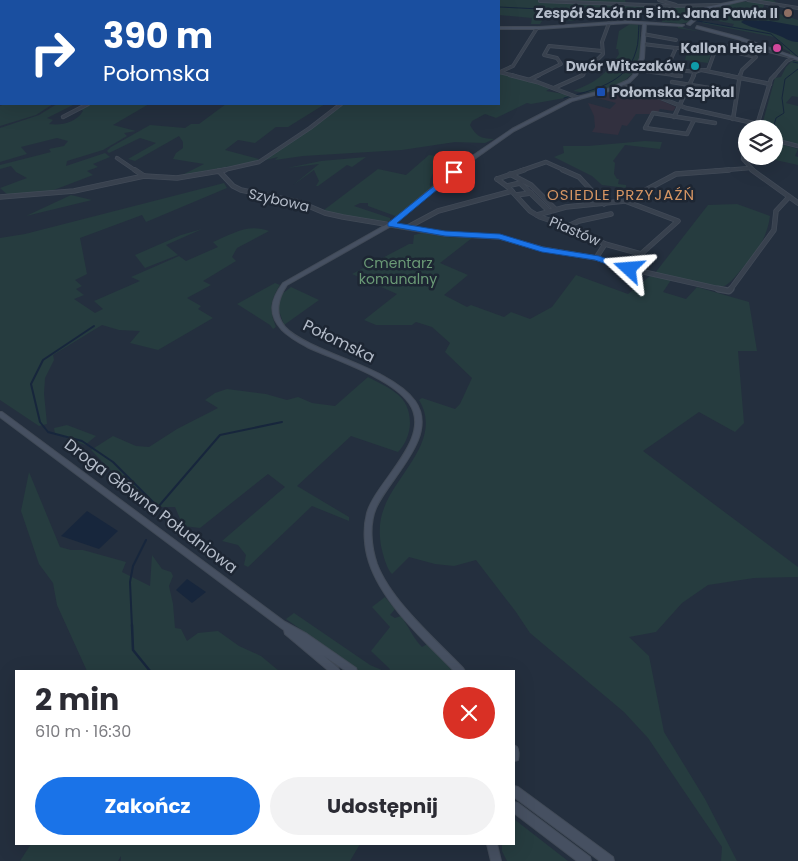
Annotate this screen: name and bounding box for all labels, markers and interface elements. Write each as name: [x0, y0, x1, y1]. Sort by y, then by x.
place label: Zespół Szkół nr 5 im. Jana Pawła II: [535, 3, 778, 23]
marker: Zespół Szkół nr 5 im. Jana Pawła II: [782, 7, 794, 19]
text: 390 m: [103, 11, 213, 60]
icon: right: [20, 20, 85, 85]
place label: Kallon Hotel: [681, 38, 767, 58]
marker: Kallon Hotel: [771, 42, 783, 54]
place label: Dwór Witczaków: [566, 56, 686, 76]
text: Połomska: [103, 58, 210, 89]
marker: Dwór Witczaków: [689, 60, 701, 72]
place label: Połomska Szpital: [611, 82, 734, 102]
marker: Połomska Szpital: [595, 86, 607, 98]
map controls: [738, 120, 783, 165]
button: layers: [738, 120, 783, 165]
pin: [433, 151, 475, 193]
icon: arrive: [440, 158, 468, 186]
street label: Szybowa: [247, 183, 311, 217]
district label: OSIEDLE PRZYJAŹŃ: [547, 184, 695, 205]
street label: Piastów: [546, 211, 604, 251]
position arrow: [602, 242, 654, 294]
park label: Cmentarz komunalny: [359, 253, 437, 289]
street label: Połomska: [299, 314, 379, 368]
street label: Droga Główna Południowa: [60, 433, 242, 579]
text: 2 min: [35, 678, 119, 721]
button: close: [443, 687, 495, 739]
text: 610 m · 16:30: [35, 720, 131, 743]
button: Zakończ: [35, 777, 260, 835]
button: Udostępnij: [270, 777, 495, 835]

